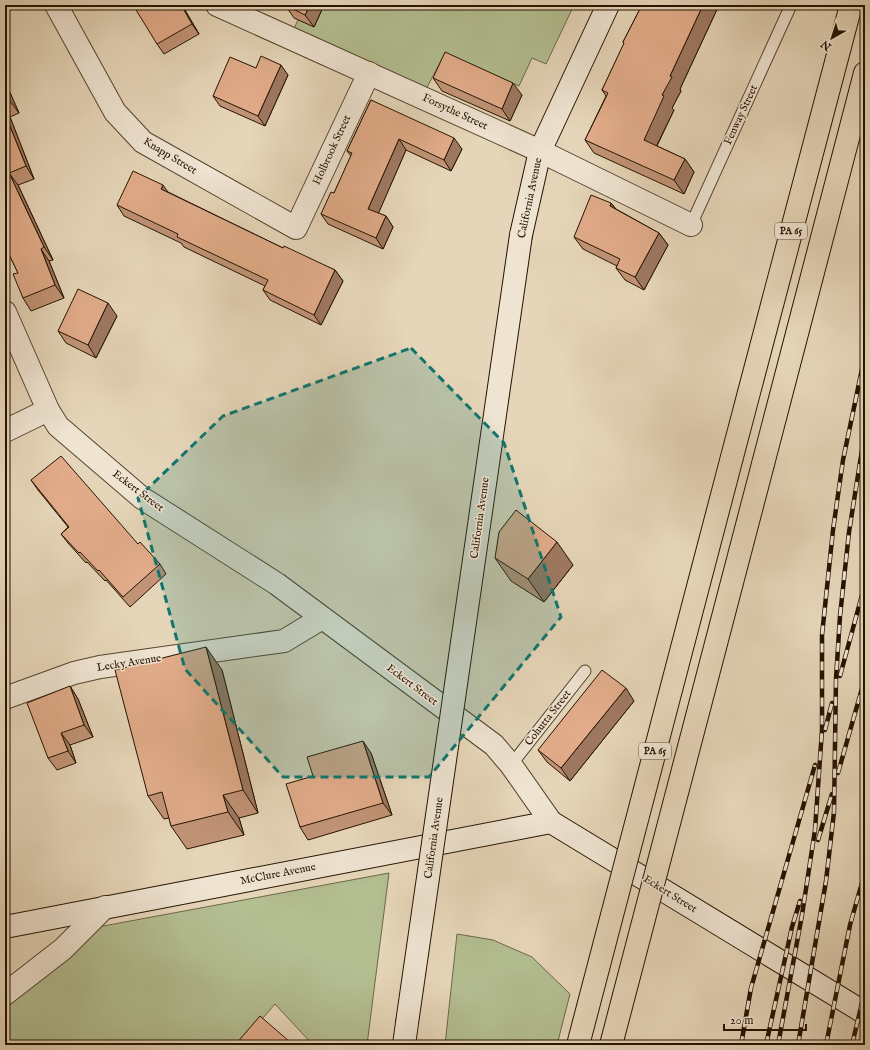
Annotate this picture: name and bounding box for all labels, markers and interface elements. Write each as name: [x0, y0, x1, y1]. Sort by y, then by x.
north arrow: [812, 18, 852, 58]
text: N: [818, 36, 835, 54]
street label: Fenway Street: [721, 83, 761, 147]
street label: Forsythe Street: [420, 91, 490, 133]
street label: Holbrook Street: [310, 113, 354, 187]
street label: Knapp Street: [141, 134, 200, 178]
street label: California Avenue: [515, 156, 545, 240]
road number: PA 65: [775, 223, 807, 239]
street label: Eckert Street: [110, 467, 167, 515]
street label: California Avenue: [467, 476, 493, 560]
street label: Lecky Avenue: [96, 651, 162, 675]
street label: Eckert Street: [384, 661, 441, 709]
street label: Cohutta Street: [522, 687, 574, 749]
road number: PA 65: [639, 743, 671, 759]
street label: California Avenue: [421, 796, 447, 880]
street label: McClure Avenue: [239, 860, 317, 888]
street label: Eckert Street: [641, 872, 700, 916]
scale bar: [724, 1006, 806, 1032]
text: 20 m: [730, 1013, 753, 1028]

